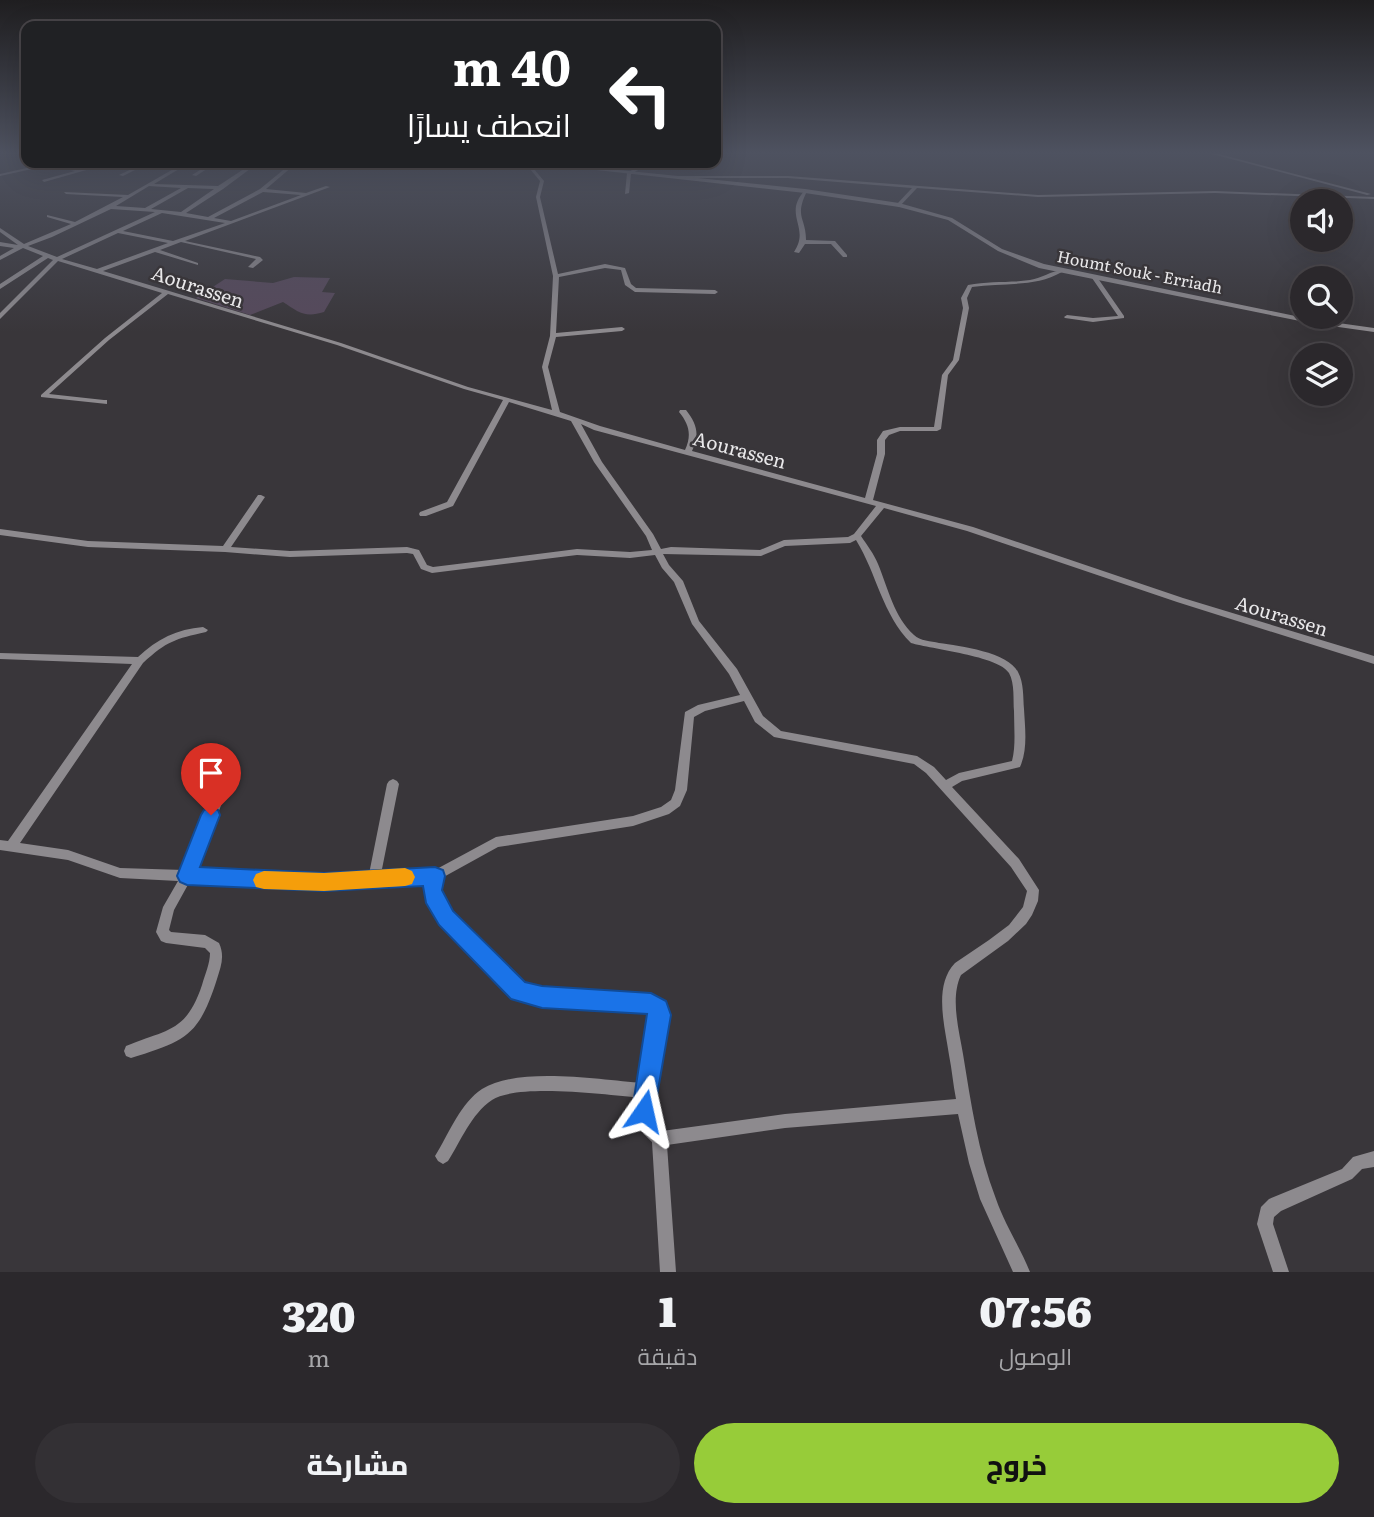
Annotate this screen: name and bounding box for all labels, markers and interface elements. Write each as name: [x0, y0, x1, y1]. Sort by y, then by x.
text: 40 m: [453, 28, 571, 101]
icon: left: [595, 49, 686, 140]
text: انعطف يسارًا: [407, 99, 571, 147]
map controls: [1290, 189, 1353, 406]
button: sound: [1290, 189, 1353, 252]
street label: Houmt Souk - Erriadh: [1055, 243, 1225, 299]
street label: Aourassen: [148, 258, 248, 314]
button: search: [1290, 266, 1353, 329]
button: layers: [1290, 343, 1353, 406]
street label: Aourassen: [690, 423, 790, 475]
street label: Aourassen: [1232, 588, 1332, 642]
pin: [181, 743, 241, 815]
icon: arrive: [192, 754, 230, 792]
position arrow: [607, 1074, 681, 1148]
text: 1: [659, 1278, 676, 1340]
text: 07:56: [979, 1278, 1092, 1340]
text: 320: [282, 1283, 356, 1345]
text: دقيقة: [638, 1338, 697, 1372]
text: الوصول: [999, 1338, 1072, 1372]
text: m: [308, 1340, 330, 1374]
button: مشاركة: [35, 1423, 680, 1503]
button: خروج: [694, 1423, 1339, 1503]

